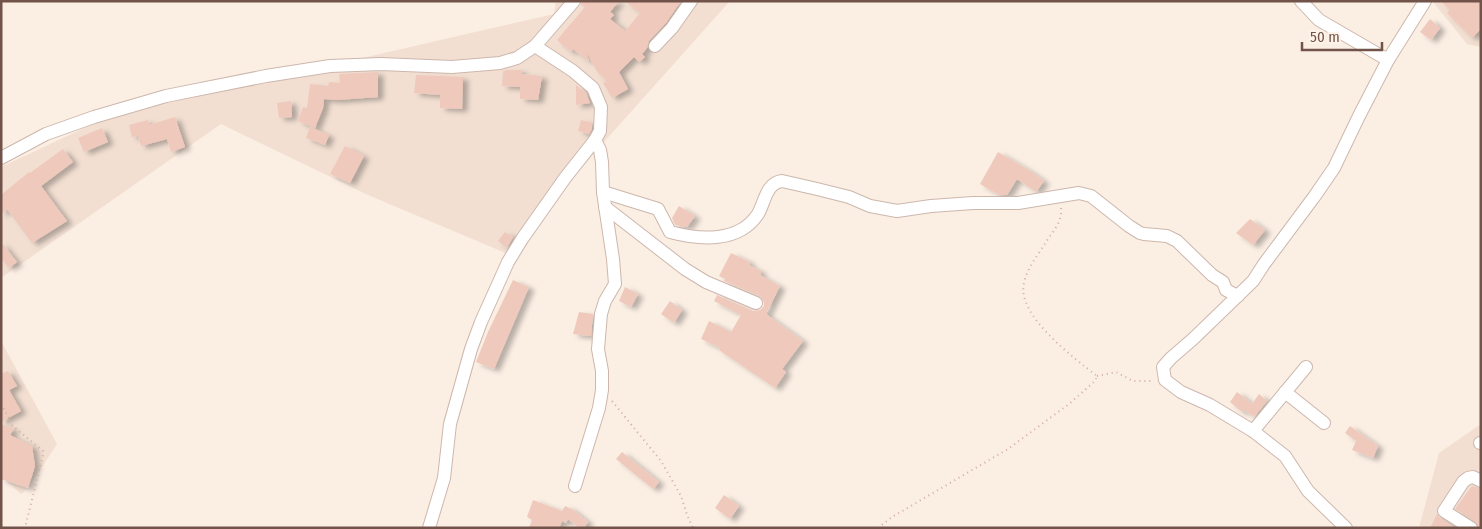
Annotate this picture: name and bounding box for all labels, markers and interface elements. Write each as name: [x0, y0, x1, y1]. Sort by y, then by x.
scale bar: [1302, 20, 1382, 52]
text: 50 m: [1310, 28, 1340, 46]

